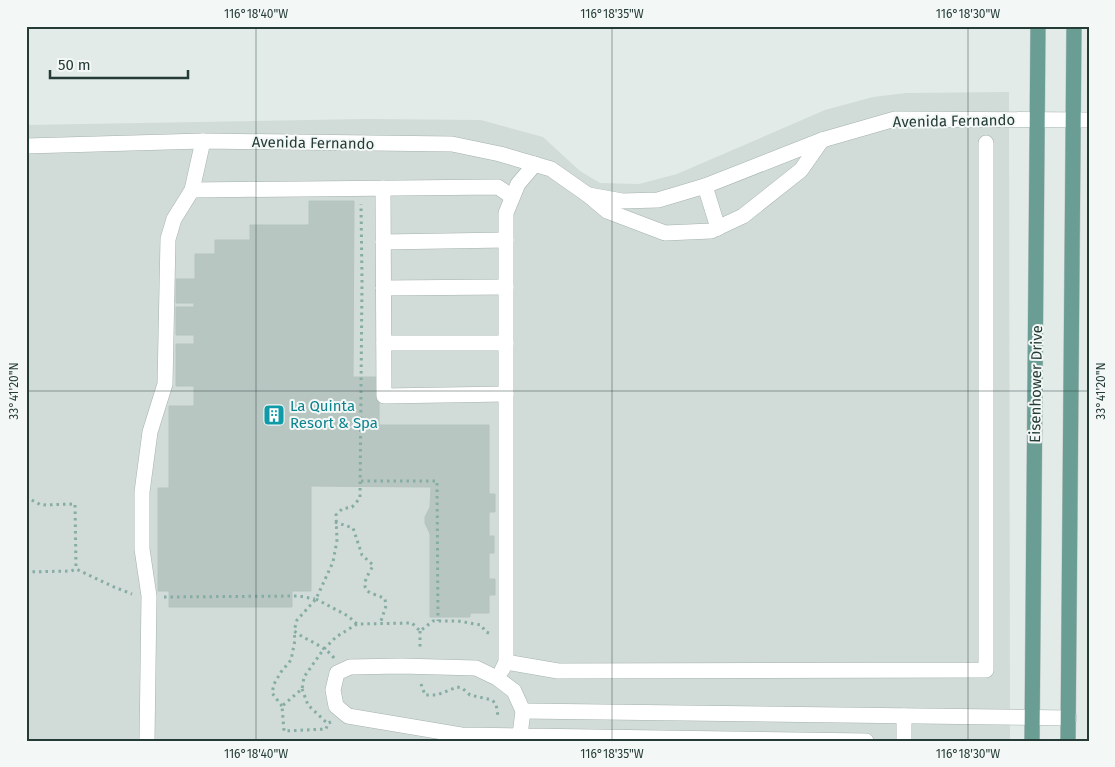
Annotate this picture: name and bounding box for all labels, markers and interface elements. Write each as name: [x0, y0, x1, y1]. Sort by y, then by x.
text: 116°18'40"W: [224, 7, 288, 21]
text: 116°18'35"W: [580, 7, 644, 21]
text: 116°18'30"W: [936, 7, 1000, 21]
scale bar: [50, 48, 188, 80]
text: 50 m: [58, 56, 91, 74]
street label: Avenida Fernando: [893, 111, 1015, 131]
street label: Avenida Fernando: [252, 133, 374, 153]
street label: Eisenhower Drive: [1026, 325, 1046, 443]
text: 33°41'20"N: [7, 362, 21, 420]
text: 33°41'20"N: [1094, 362, 1108, 420]
place label: La Quinta Resort & Spa: [290, 397, 378, 432]
building icon: La Quinta Resort & Spa: [262, 403, 286, 427]
text: 116°18'40"W: [224, 747, 288, 761]
text: 116°18'35"W: [580, 747, 644, 761]
text: 116°18'30"W: [936, 747, 1000, 761]

